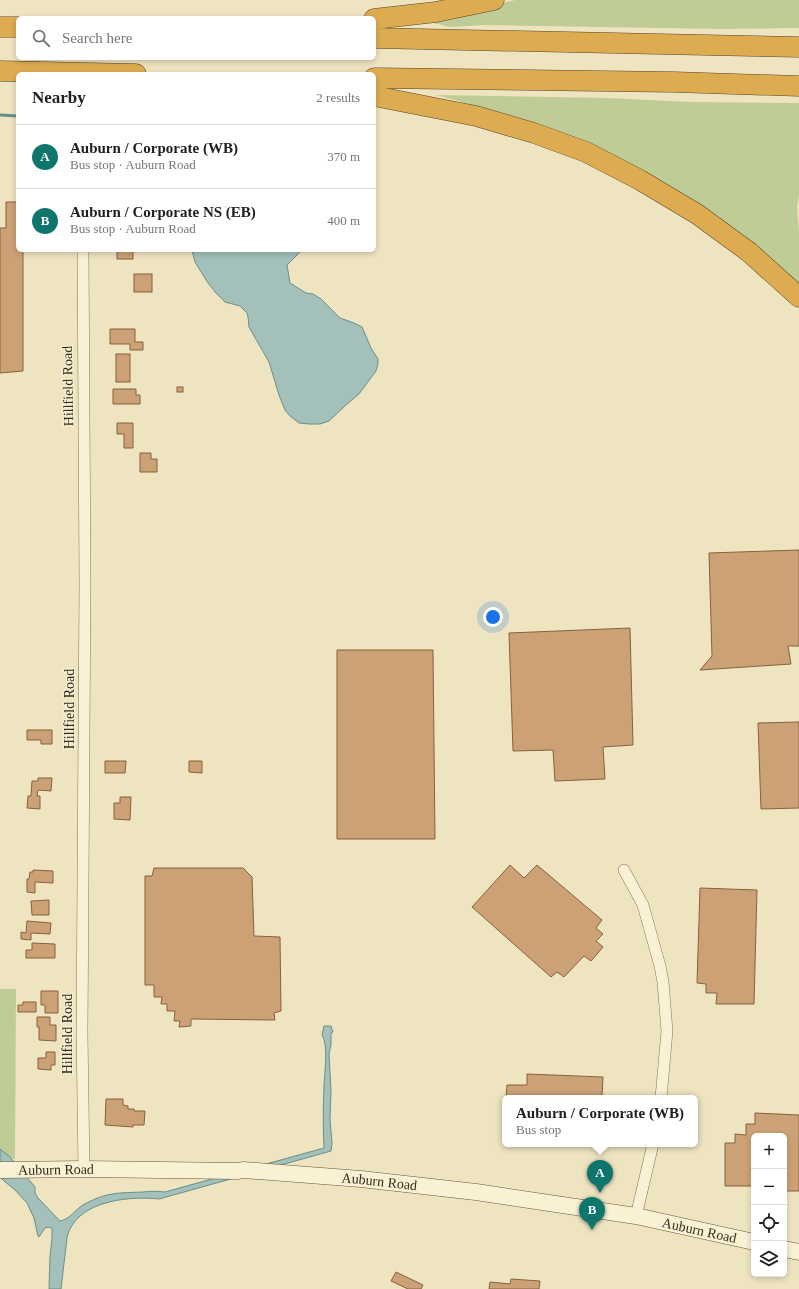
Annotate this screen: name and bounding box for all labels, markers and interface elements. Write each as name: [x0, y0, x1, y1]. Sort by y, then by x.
search box: [16, 16, 376, 60]
icon: search: [30, 27, 52, 49]
text: Search here: [62, 30, 132, 46]
text: Nearby: [32, 88, 86, 107]
text: 2 results: [316, 90, 360, 105]
text: Auburn / Corporate (WB): [70, 140, 238, 156]
text: A: [40, 149, 50, 164]
text: 370 m: [327, 149, 360, 164]
text: Bus stop · Auburn Road: [70, 157, 196, 172]
text: Auburn / Corporate NS (EB): [70, 204, 256, 220]
text: B: [41, 213, 49, 228]
text: 400 m: [327, 213, 360, 228]
text: Bus stop · Auburn Road: [70, 221, 196, 236]
street label: Hillfield Road: [60, 346, 76, 426]
your location: [483, 607, 503, 627]
street label: Hillfield Road: [62, 669, 77, 749]
street label: Hillfield Road: [60, 994, 75, 1074]
popup: [502, 1095, 698, 1147]
text: Auburn / Corporate (WB): [516, 1105, 684, 1121]
text: Bus stop: [516, 1122, 561, 1137]
map controls: [751, 1133, 787, 1277]
button: +: [751, 1133, 787, 1169]
pin: A: [587, 1160, 613, 1193]
street label: Auburn Road: [18, 1161, 94, 1177]
button: −: [751, 1169, 787, 1205]
street label: Auburn Road: [341, 1170, 418, 1193]
pin: B: [579, 1197, 605, 1230]
button: locate: [751, 1205, 787, 1241]
street label: Auburn Road: [661, 1215, 738, 1245]
button: layers: [751, 1241, 787, 1277]

